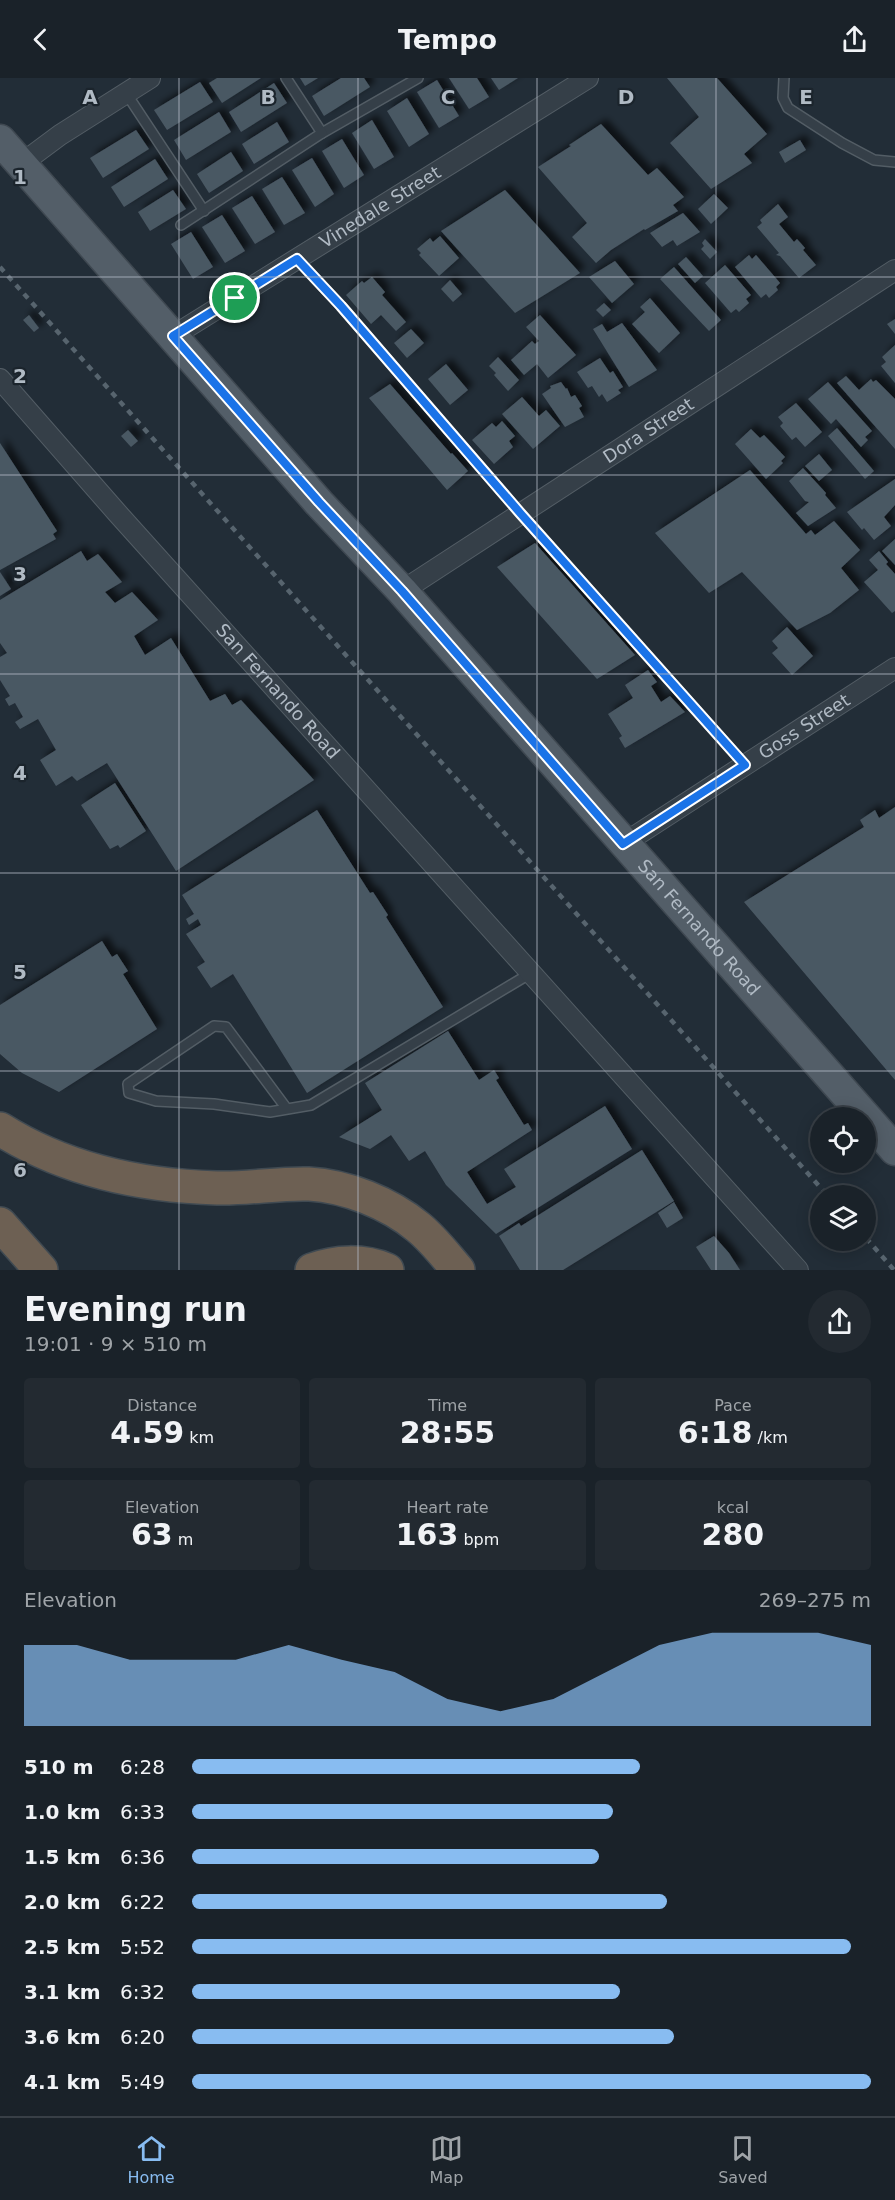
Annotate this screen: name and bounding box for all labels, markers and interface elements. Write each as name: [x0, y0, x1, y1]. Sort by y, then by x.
icon: back: [24, 23, 57, 56]
icon: share: [838, 23, 871, 56]
text: Tempo: [398, 24, 497, 55]
text: A: [82, 85, 98, 109]
text: B: [260, 85, 276, 109]
text: C: [441, 85, 455, 109]
text: D: [618, 85, 634, 109]
text: E: [799, 85, 813, 109]
street label: Vinedale Street: [316, 161, 444, 252]
text: 1: [13, 165, 27, 189]
pin: [209, 272, 260, 323]
icon: arrive: [218, 281, 251, 314]
text: 2: [13, 364, 27, 388]
street label: Dora Street: [599, 393, 697, 467]
text: 3: [13, 562, 27, 586]
street label: San Fernando Road: [212, 619, 344, 763]
street label: Goss Street: [755, 689, 854, 763]
text: 4: [13, 761, 27, 785]
street label: San Fernando Road: [634, 855, 765, 1000]
text: 5: [13, 960, 27, 984]
map controls: [810, 1107, 876, 1251]
button: locate: [810, 1107, 876, 1173]
text: 6: [13, 1158, 27, 1182]
button: layers: [810, 1185, 876, 1251]
text: Evening run: [24, 1290, 247, 1329]
button: share: [808, 1290, 871, 1353]
text: 19:01 · 9 × 510 m: [24, 1332, 207, 1356]
text: Distance: [127, 1396, 197, 1415]
text: Time: [428, 1396, 467, 1415]
text: Pace: [714, 1396, 752, 1415]
text: 4.59: [110, 1415, 184, 1450]
text: 28:55: [400, 1415, 495, 1450]
text: 6:18: [678, 1415, 752, 1450]
text: km: [184, 1428, 214, 1447]
text: /km: [752, 1428, 788, 1447]
text: Elevation: [125, 1498, 199, 1517]
text: Heart rate: [406, 1498, 489, 1517]
text: kcal: [717, 1498, 749, 1517]
text: 63: [131, 1517, 173, 1552]
text: 163: [396, 1517, 458, 1552]
text: 280: [702, 1517, 764, 1552]
text: m: [173, 1530, 193, 1549]
text: bpm: [458, 1530, 499, 1549]
text: Elevation: [24, 1588, 117, 1612]
text: 269–275 m: [759, 1588, 871, 1612]
text: 510 m: [24, 1755, 94, 1779]
text: 6:28: [120, 1755, 165, 1779]
text: 1.0 km: [24, 1800, 101, 1824]
text: 6:33: [120, 1800, 165, 1824]
text: 1.5 km: [24, 1845, 101, 1869]
text: 6:36: [120, 1845, 165, 1869]
text: 2.0 km: [24, 1890, 101, 1914]
text: 6:22: [120, 1890, 165, 1914]
text: 2.5 km: [24, 1935, 101, 1959]
text: 5:52: [120, 1935, 165, 1959]
text: 3.1 km: [24, 1980, 101, 2004]
text: 6:32: [120, 1980, 165, 2004]
text: 3.6 km: [24, 2025, 101, 2049]
text: 6:20: [120, 2025, 165, 2049]
text: 4.1 km: [24, 2070, 101, 2094]
text: 5:49: [120, 2070, 165, 2094]
tab: Home: [127, 2132, 175, 2187]
tab: Map: [430, 2132, 463, 2187]
tab: Saved: [718, 2132, 768, 2187]

